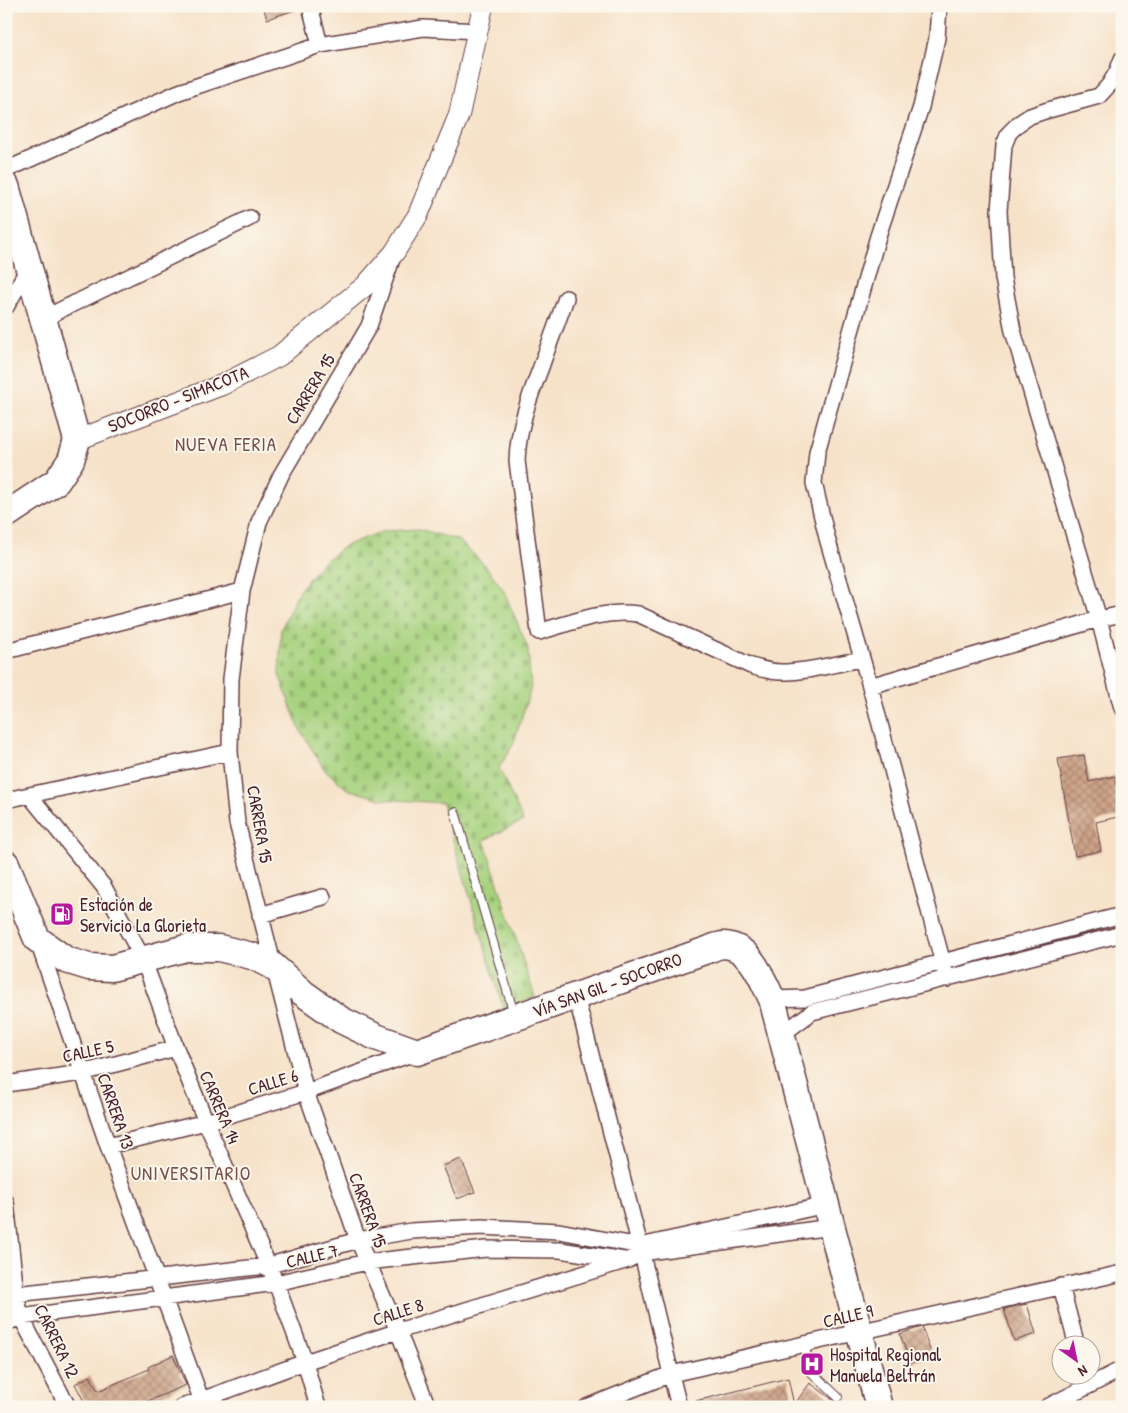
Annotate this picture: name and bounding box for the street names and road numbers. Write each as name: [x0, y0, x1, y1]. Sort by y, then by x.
street label: CARRERA 15: [279, 349, 341, 429]
street label: SOCORRO - SIMACOTA: [104, 359, 252, 439]
street label: CARRERA 15: [241, 783, 279, 865]
street label: VÍA SAN GIL - SOCORRO: [529, 946, 685, 1024]
street label: CALLE 5: [60, 1033, 116, 1069]
street label: CALLE 6: [245, 1063, 301, 1101]
street label: CARRERA 14: [193, 1067, 247, 1148]
street label: CARRERA 13: [91, 1070, 141, 1152]
street label: CARRERA 15: [343, 1169, 393, 1251]
street label: CALLE 7: [283, 1238, 341, 1274]
street label: CALLE 8: [369, 1292, 427, 1332]
street label: CALLE 9: [820, 1298, 876, 1334]
street label: CARRERA 12: [28, 1300, 86, 1382]

